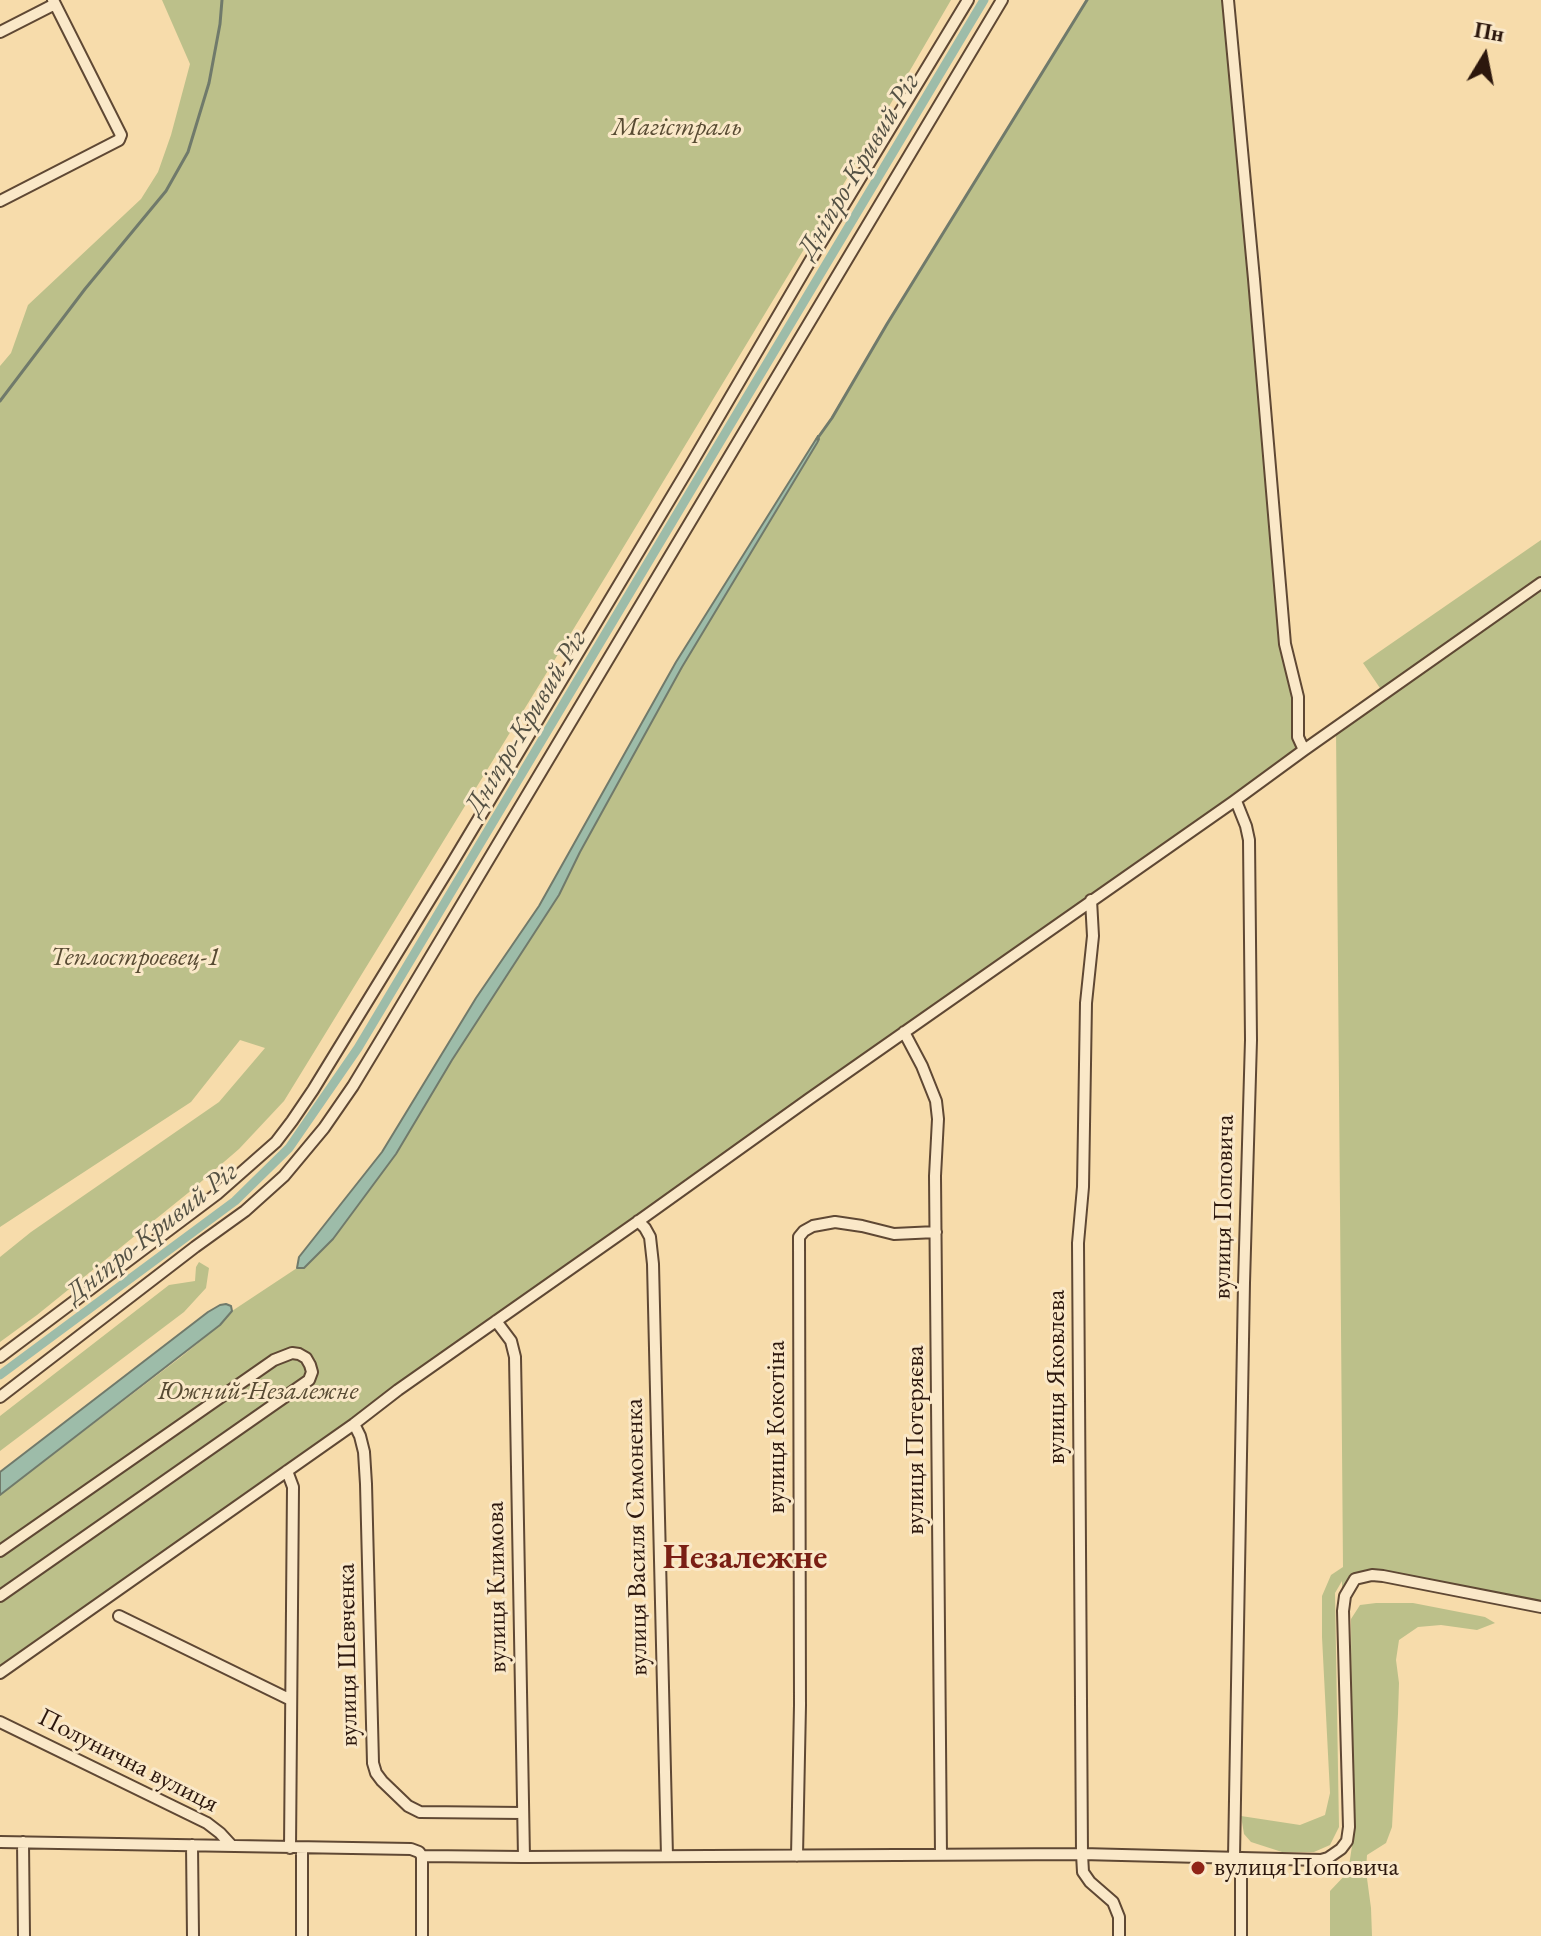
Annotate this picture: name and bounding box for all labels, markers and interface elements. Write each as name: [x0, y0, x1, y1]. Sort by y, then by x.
text: Пн: [1472, 15, 1507, 49]
north arrow: [1445, 16, 1525, 96]
water label: Дніпро-Кривий Ріг: [791, 68, 927, 264]
park label: Магістраль: [612, 112, 742, 144]
water label: Дніпро-Кривий Ріг: [458, 625, 594, 821]
park label: Теплостроевец-1: [50, 942, 220, 974]
street label: вулиця Поповича: [1207, 1114, 1241, 1300]
water label: Дніпро-Кривий Ріг: [59, 1155, 245, 1311]
street label: вулиця Яковлева: [1041, 1290, 1073, 1464]
street label: вулиця Кокотіна: [761, 1340, 793, 1514]
street label: вулиця Потеряєва: [900, 1345, 932, 1535]
park label: Южний-Незалежне: [158, 1376, 358, 1408]
street label: вулиця Василя Симоненка: [619, 1398, 655, 1676]
street label: вулиця Климова: [480, 1501, 514, 1673]
district label: Незалежне: [663, 1539, 827, 1579]
street label: вулиця Шевченка: [331, 1563, 365, 1747]
street label: Полунична вулиця: [33, 1702, 223, 1820]
place label: вулиця Поповича: [1214, 1852, 1399, 1884]
marker: вулиця Поповича: [1189, 1859, 1207, 1877]

